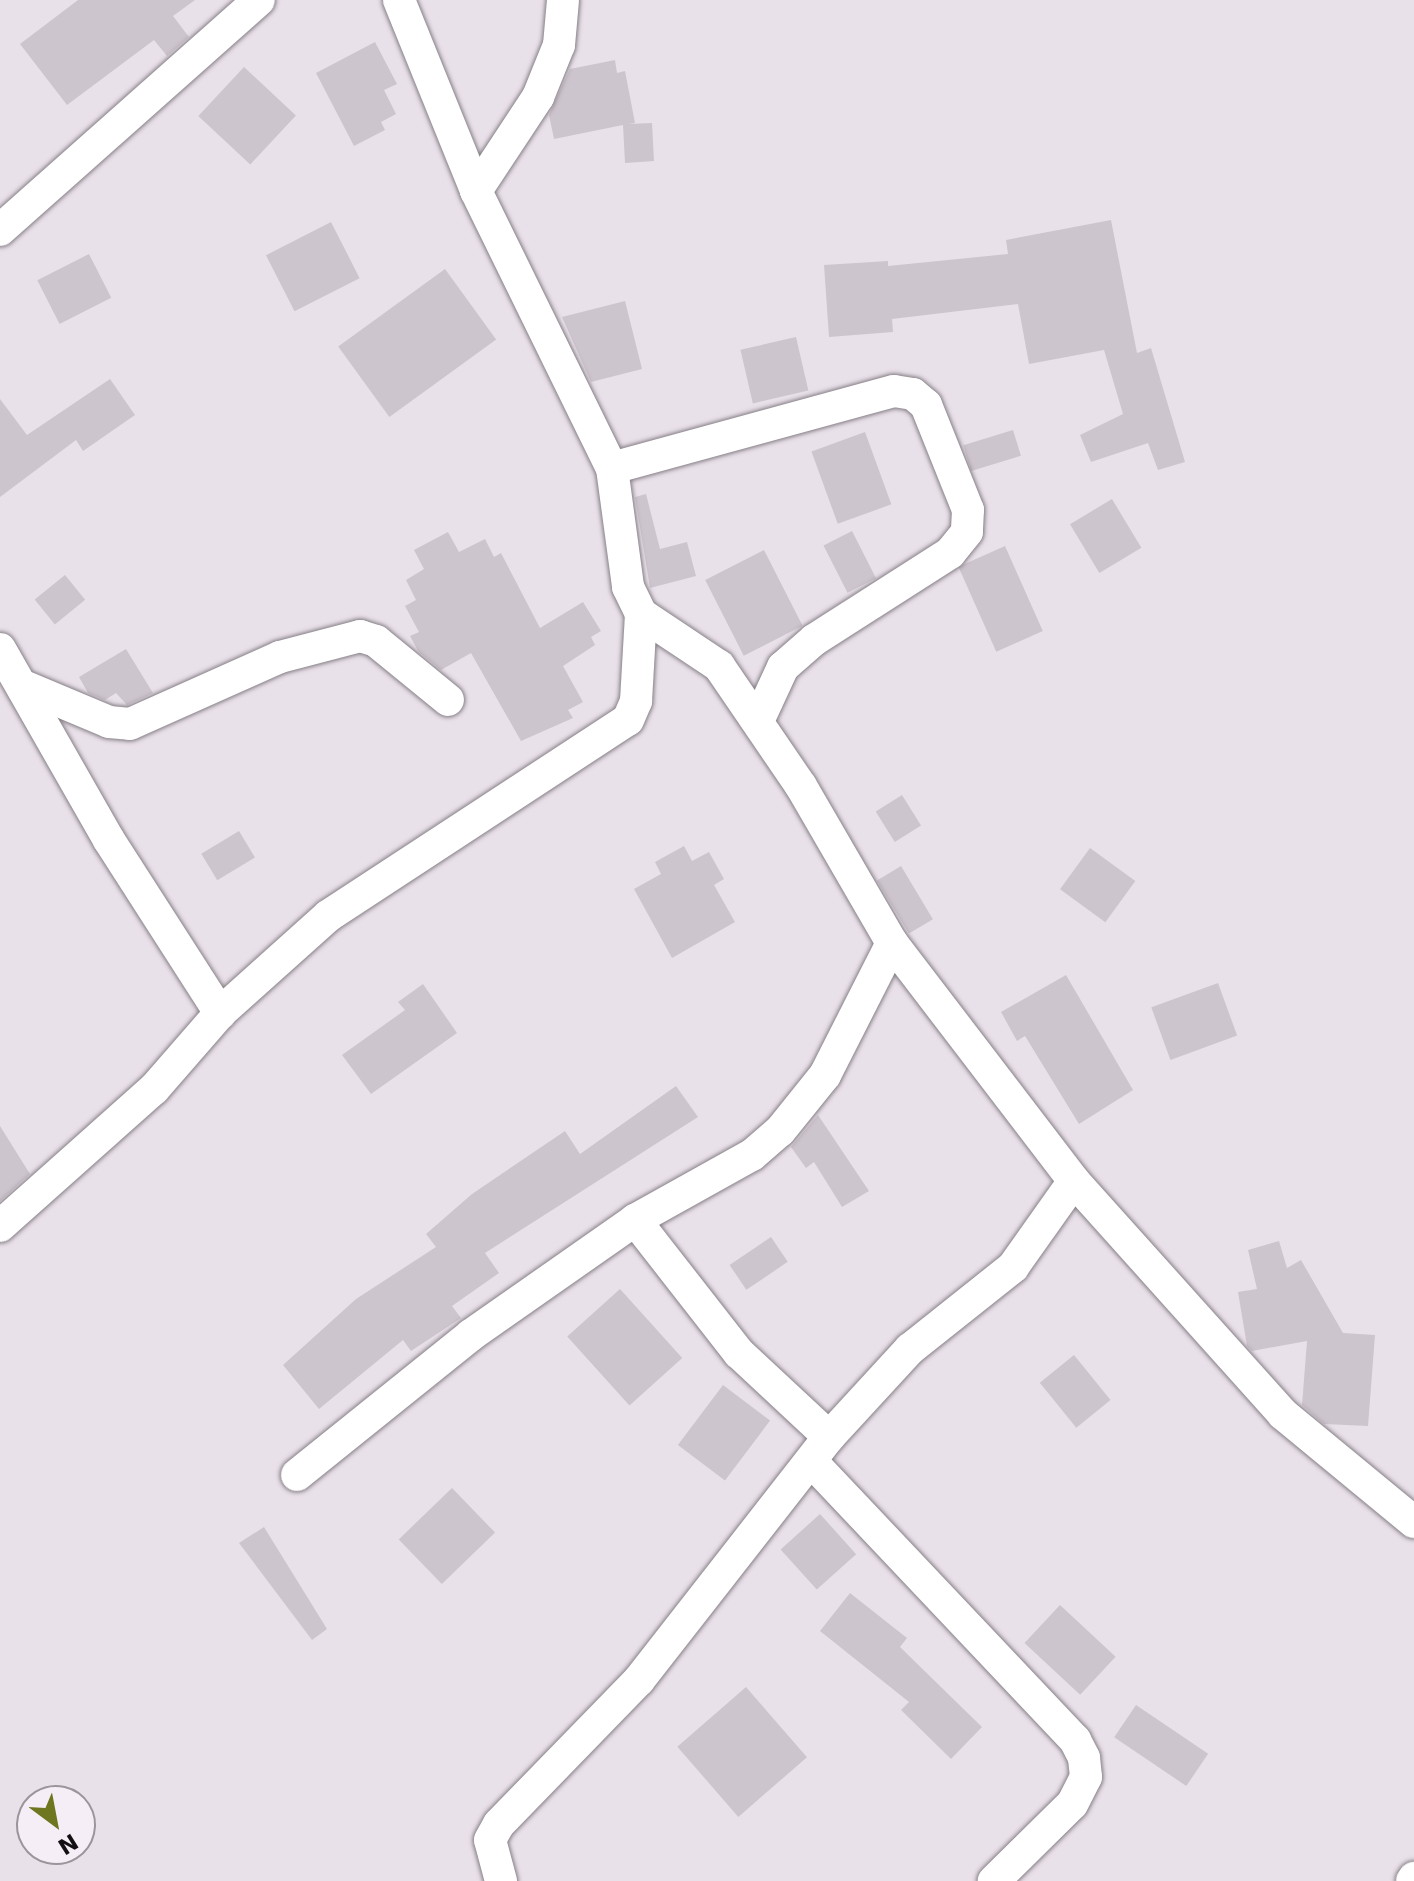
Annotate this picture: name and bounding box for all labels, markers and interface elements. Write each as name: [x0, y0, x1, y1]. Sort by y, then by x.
north arrow: [16, 1785, 96, 1865]
text: N: [53, 1829, 82, 1860]

